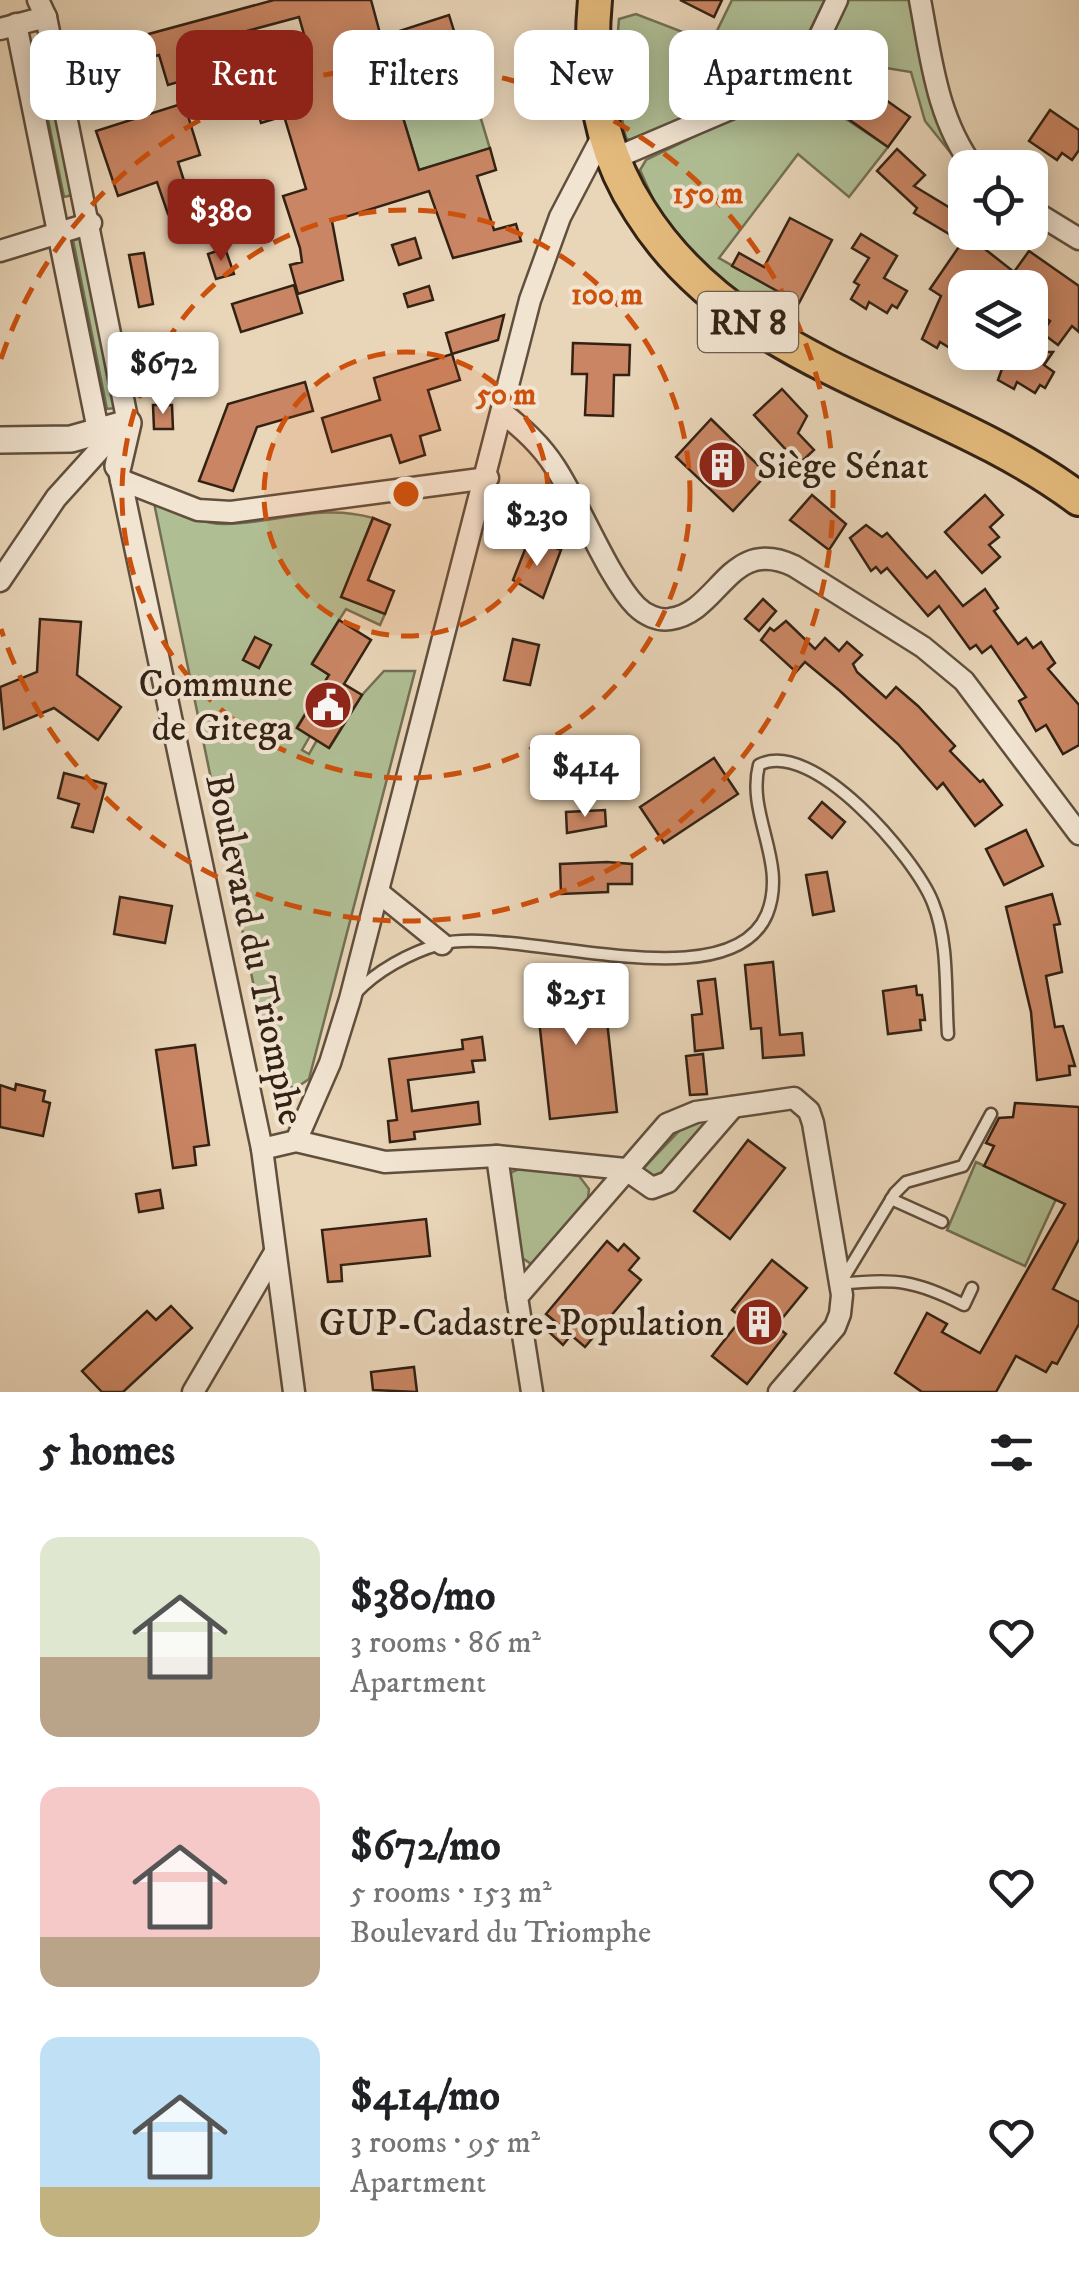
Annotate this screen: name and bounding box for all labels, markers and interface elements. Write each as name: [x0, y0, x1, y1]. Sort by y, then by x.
chip: Buy: [30, 30, 156, 120]
chip: Rent: [176, 30, 313, 120]
chip: Filters: [333, 30, 494, 120]
chip: New: [514, 30, 649, 120]
chip: Apartment: [669, 30, 888, 120]
map controls: [948, 150, 1048, 370]
button: locate: [948, 150, 1048, 250]
text: 150 m: [673, 176, 744, 213]
pin: $380: [162, 179, 280, 264]
text: $380: [190, 191, 252, 231]
button: layers: [948, 270, 1048, 370]
text: 100 m: [571, 277, 644, 314]
road number: RN 8: [698, 292, 798, 352]
pin: $672: [104, 332, 222, 417]
text: $672: [130, 344, 196, 384]
text: 50 m: [475, 377, 536, 414]
building icon: Siège Sénat: [696, 439, 748, 491]
place label: Siège Sénat: [757, 443, 929, 491]
centre of rings: [388, 476, 424, 512]
pin: $230: [478, 484, 596, 569]
text: $230: [506, 496, 568, 536]
place label: Commune de Gitega: [139, 661, 293, 753]
public building icon: Commune de Gitega: [302, 679, 354, 731]
pin: $414: [526, 735, 644, 820]
text: $414: [552, 747, 618, 787]
street label: Boulevard du Triomphe: [193, 770, 315, 1129]
pin: $251: [517, 963, 635, 1048]
text: $251: [546, 975, 606, 1015]
building icon: GUP-Cadastre-Population: [733, 1296, 785, 1348]
place label: GUP-Cadastre-Population: [319, 1300, 724, 1348]
icon: filters: [984, 1425, 1039, 1480]
text: 5 homes: [40, 1426, 175, 1478]
text: $380/mo: [350, 1571, 495, 1623]
icon: home: [120, 1577, 240, 1697]
icon: heart: [984, 1610, 1039, 1665]
text: 3 rooms · 86 m²: [350, 1623, 541, 1663]
text: Apartment: [350, 1663, 486, 1703]
text: $672/mo: [350, 1821, 501, 1873]
icon: home: [120, 1827, 240, 1947]
icon: heart: [984, 1860, 1039, 1915]
text: 5 rooms · 153 m²: [350, 1873, 552, 1913]
text: Boulevard du Triomphe: [350, 1913, 651, 1953]
text: $414/mo: [350, 2071, 500, 2123]
icon: home: [120, 2077, 240, 2197]
icon: heart: [984, 2110, 1039, 2165]
text: 3 rooms · 95 m²: [350, 2123, 540, 2163]
text: Apartment: [350, 2163, 486, 2203]

